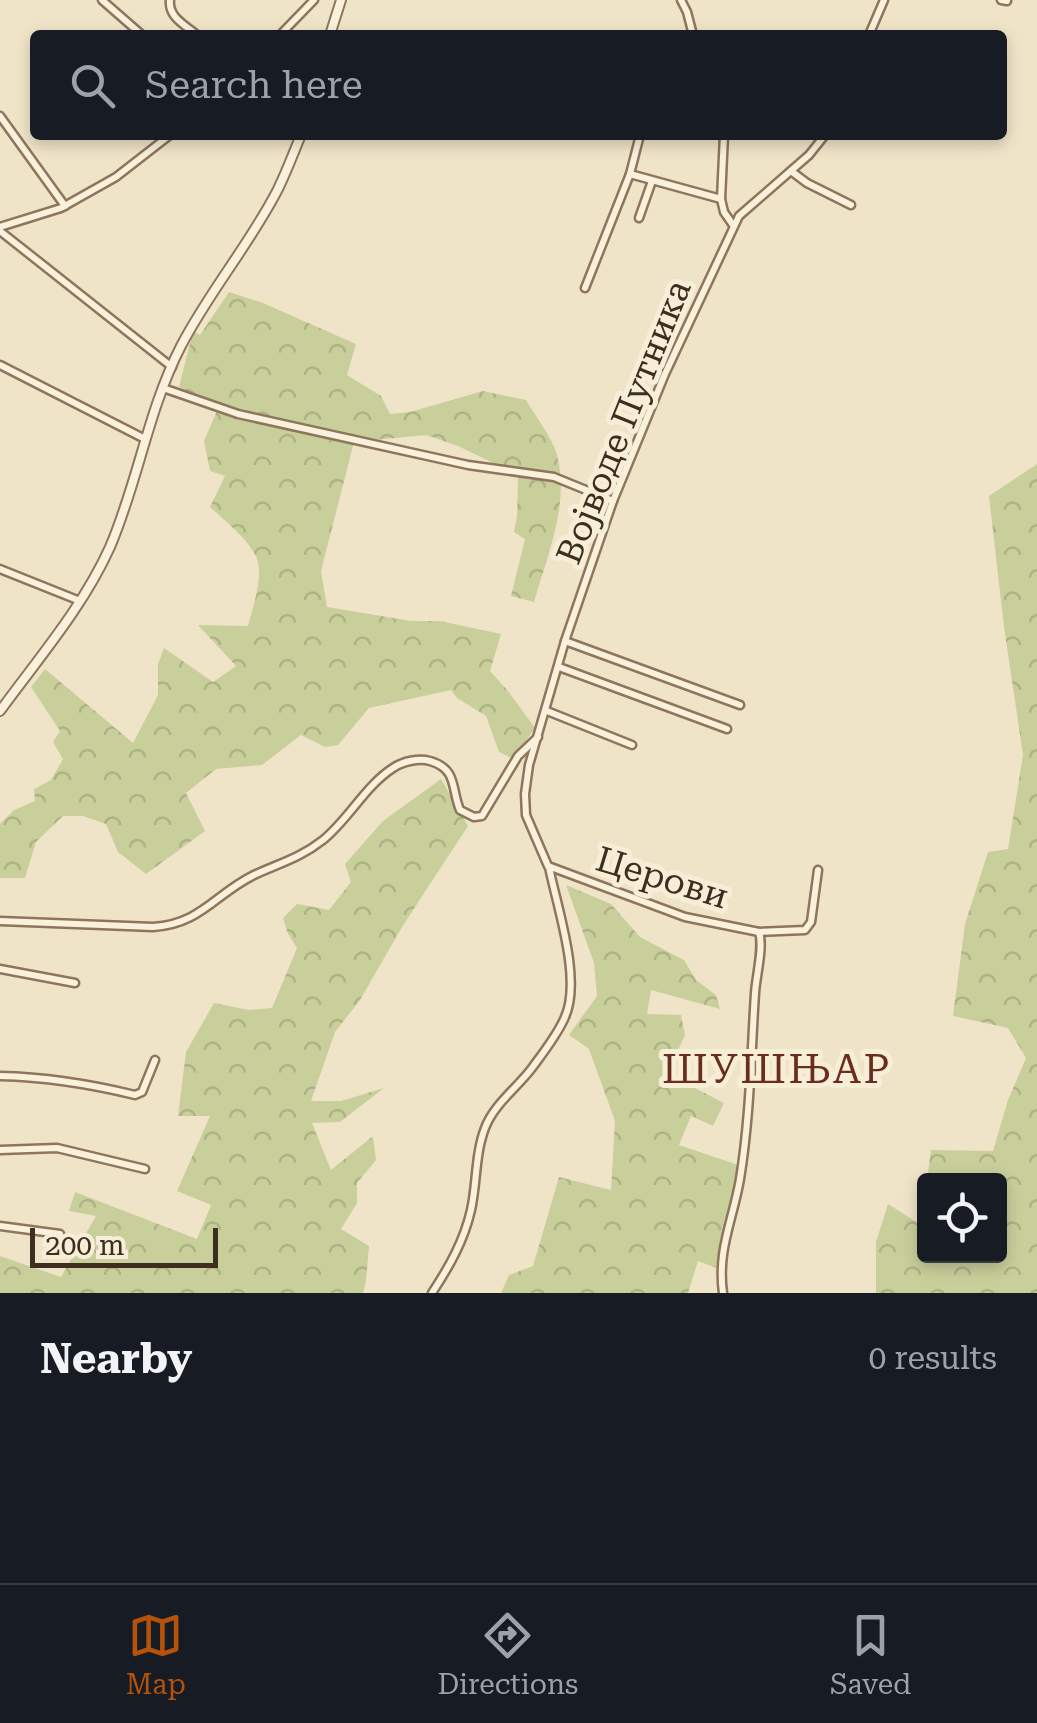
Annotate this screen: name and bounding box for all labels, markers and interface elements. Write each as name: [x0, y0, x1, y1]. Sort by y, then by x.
search box: [30, 30, 1007, 140]
icon: search: [65, 58, 120, 113]
text: Search here: [145, 63, 363, 107]
street label: Војводе Путника: [548, 274, 700, 570]
street label: Церови: [591, 839, 733, 917]
district label: ШУШЊАР: [662, 1046, 892, 1093]
map controls: [917, 1173, 1007, 1263]
button: locate: [917, 1173, 1007, 1263]
scale bar: [30, 1223, 218, 1268]
text: 200 m: [45, 1229, 125, 1262]
text: Nearby: [40, 1334, 192, 1383]
text: 0 results: [869, 1339, 997, 1377]
tab: Map: [126, 1608, 186, 1701]
tab: Directions: [437, 1608, 578, 1701]
tab: Saved: [830, 1608, 911, 1701]

